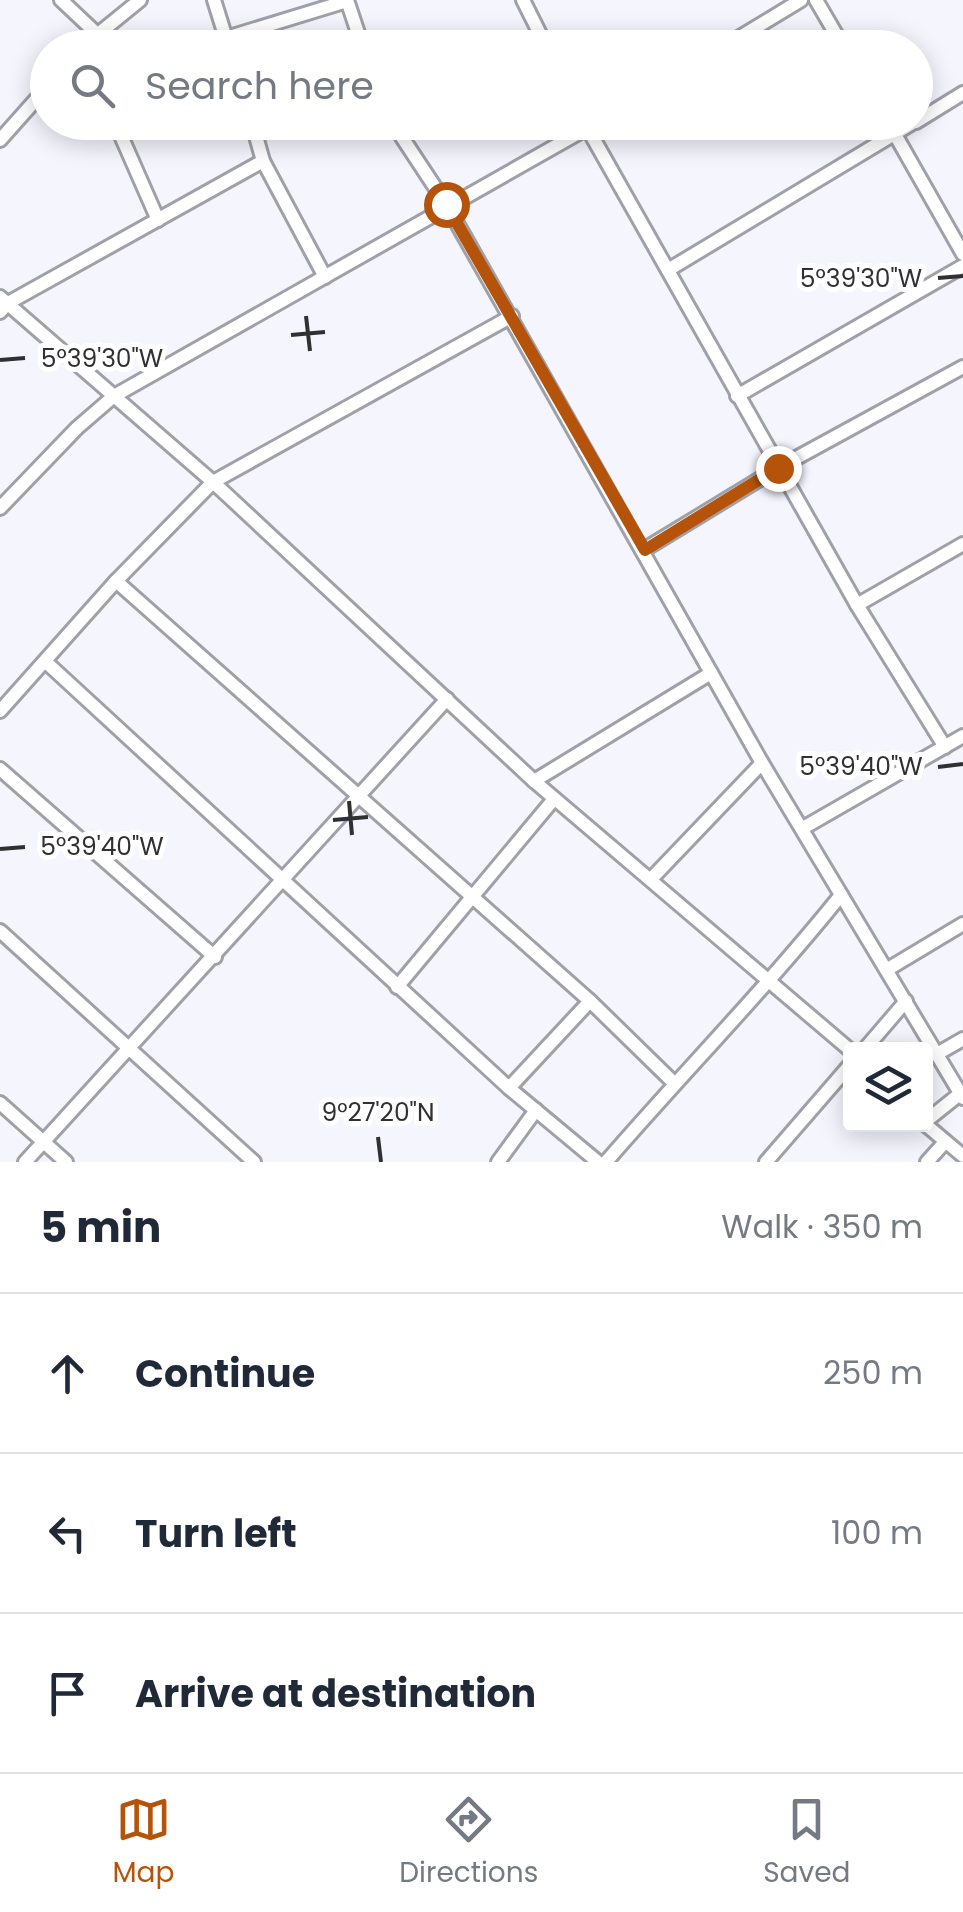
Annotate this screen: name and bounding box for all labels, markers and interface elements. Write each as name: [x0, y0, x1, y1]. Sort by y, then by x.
search box: [30, 30, 933, 140]
icon: search: [65, 58, 120, 113]
text: Search here: [145, 59, 374, 112]
route start: [424, 182, 470, 228]
text: 5°39'30"W: [800, 261, 922, 296]
text: 5°39'30"W: [41, 341, 163, 376]
route end: [756, 446, 802, 492]
text: 5°39'40"W: [799, 749, 923, 784]
text: 5°39'40"W: [40, 829, 164, 864]
map controls: [843, 1042, 933, 1132]
button: layers: [843, 1042, 933, 1132]
text: 9°27'20"N: [322, 1095, 434, 1130]
text: 5 min: [40, 1198, 161, 1257]
text: Walk · 350 m: [721, 1204, 923, 1249]
icon: ahead: [40, 1346, 95, 1401]
text: Continue: [135, 1347, 315, 1400]
text: 250 m: [823, 1350, 923, 1395]
icon: left: [40, 1506, 95, 1561]
text: Turn left: [135, 1507, 297, 1560]
text: 100 m: [831, 1510, 923, 1555]
icon: arrive: [40, 1666, 95, 1721]
text: Arrive at destination: [135, 1667, 536, 1720]
tab: Map: [112, 1792, 174, 1894]
tab: Directions: [399, 1792, 538, 1894]
tab: Saved: [763, 1792, 851, 1894]

